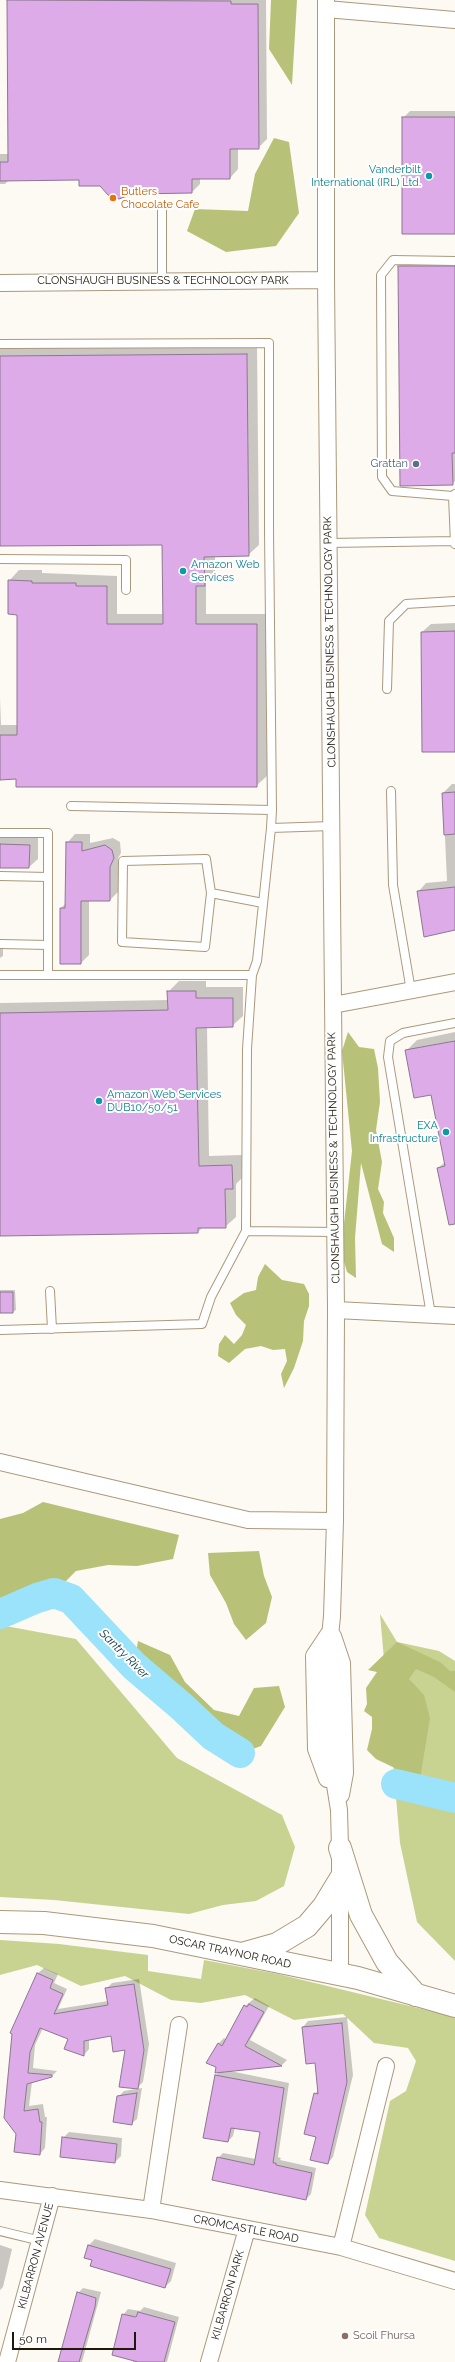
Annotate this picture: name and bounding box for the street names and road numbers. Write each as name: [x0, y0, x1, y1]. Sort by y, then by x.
street label: CLONSHAUGH BUSINESS & TECHNOLOGY PARK: [37, 274, 289, 288]
street label: CLONSHAUGH BUSINESS & TECHNOLOGY PARK: [321, 516, 339, 768]
street label: CLONSHAUGH BUSINESS & TECHNOLOGY PARK: [325, 1032, 343, 1284]
street label: OSCAR TRAYNOR ROAD: [168, 1933, 292, 1971]
street label: KILBARRON AVENUE: [15, 2202, 57, 2310]
street label: CROMCASTLE ROAD: [192, 2212, 300, 2246]
street label: KILBARRON PARK: [209, 2249, 247, 2341]

